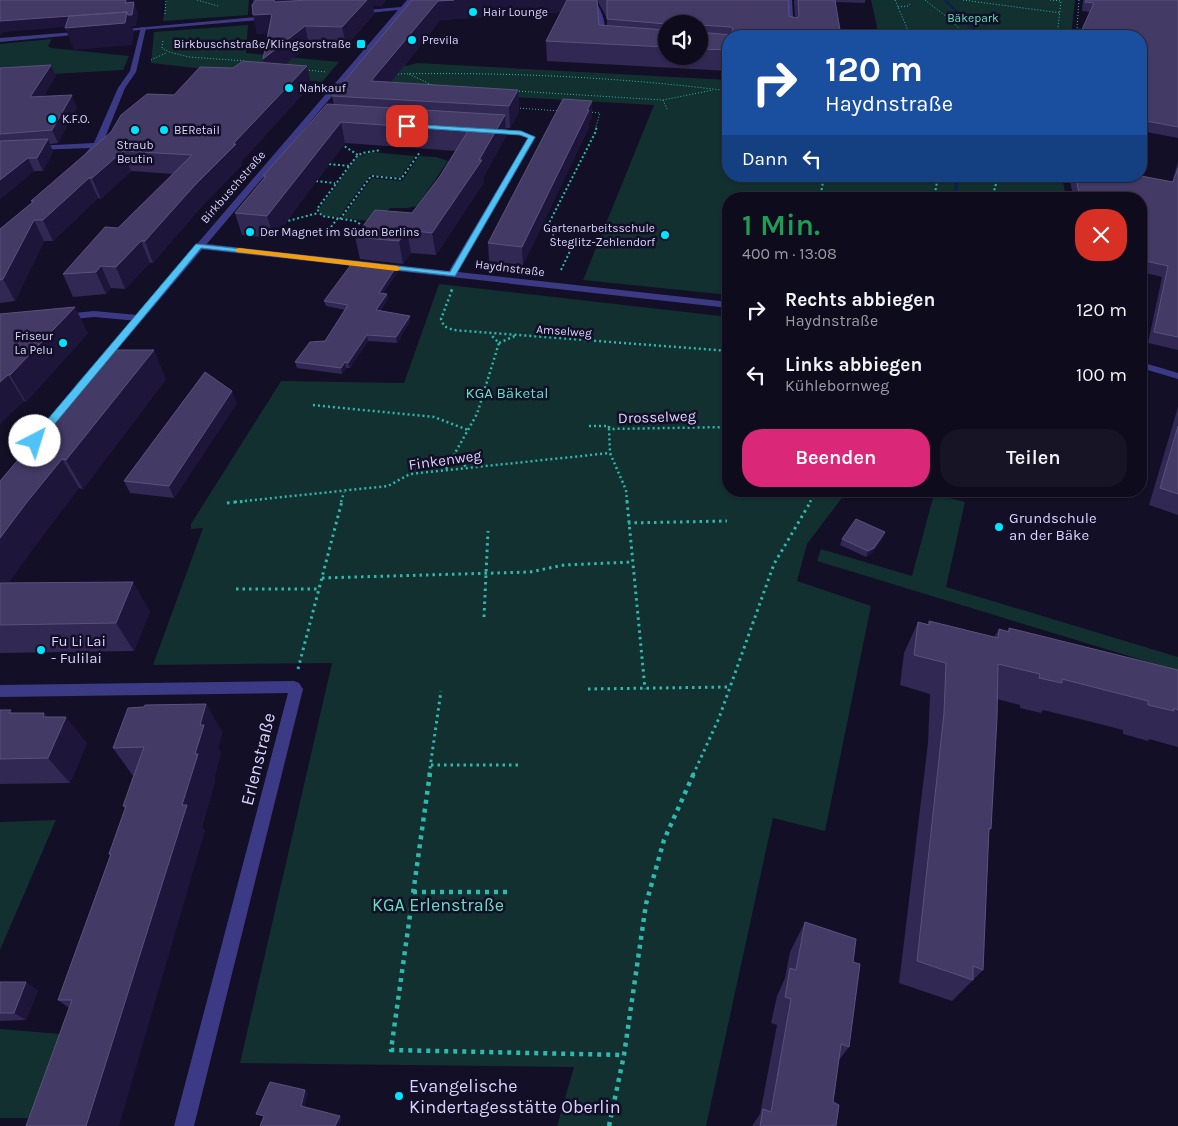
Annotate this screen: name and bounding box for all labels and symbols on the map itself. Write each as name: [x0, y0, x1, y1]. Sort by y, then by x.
place label: Hair Lounge: [483, 5, 548, 19]
marker: Hair Lounge: [467, 6, 479, 18]
park label: Bäkepark: [947, 11, 999, 25]
place label: Previla: [422, 33, 459, 47]
marker: Previla: [406, 34, 418, 46]
place label: Birkbuschstraße/Klingsorstraße: [174, 37, 351, 51]
marker: Birkbuschstraße/Klingsorstraße: [355, 38, 367, 50]
place label: Nahkauf: [299, 81, 347, 95]
marker: Nahkauf: [283, 82, 295, 94]
pin: [386, 105, 428, 147]
place label: K.F.O.: [62, 112, 90, 126]
marker: K.F.O.: [46, 113, 58, 125]
place label: BERetail: [174, 123, 220, 137]
marker: Straub Beutin: [129, 124, 141, 136]
marker: BERetail: [158, 124, 170, 136]
place label: Straub Beutin: [116, 138, 154, 166]
street label: Birkbuschstraße: [198, 148, 268, 226]
place label: Gartenarbeitsschule Steglitz-Zehlendorf: [543, 221, 656, 249]
place label: Der Magnet im Süden Berlins: [260, 225, 420, 239]
marker: Der Magnet im Süden Berlins: [244, 226, 256, 238]
marker: Gartenarbeitsschule Steglitz-Zehlendorf: [659, 229, 671, 241]
street label: Haydnstraße: [474, 257, 546, 279]
street label: Amselweg: [536, 322, 592, 340]
place label: Friseur La Pelu: [15, 329, 54, 357]
marker: Friseur La Pelu: [57, 337, 69, 349]
park label: KGA Bäketal: [466, 384, 548, 402]
street label: Drosselweg: [618, 407, 697, 427]
position arrow: [8, 414, 60, 466]
street label: Finkenweg: [407, 446, 483, 474]
place label: Grundschule an der Bäke: [1009, 509, 1097, 544]
marker: Grundschule an der Bäke: [993, 521, 1005, 533]
place label: Fu Li Lai - Fulilai: [51, 632, 106, 667]
marker: Fu Li Lai - Fulilai: [35, 644, 47, 656]
street label: Erlenstraße: [236, 710, 280, 808]
park label: KGA Erlenstraße: [372, 894, 504, 916]
place label: Evangelische Kindertagesstätte Oberlin: [409, 1075, 621, 1118]
marker: Evangelische Kindertagesstätte Oberlin: [393, 1090, 405, 1102]

